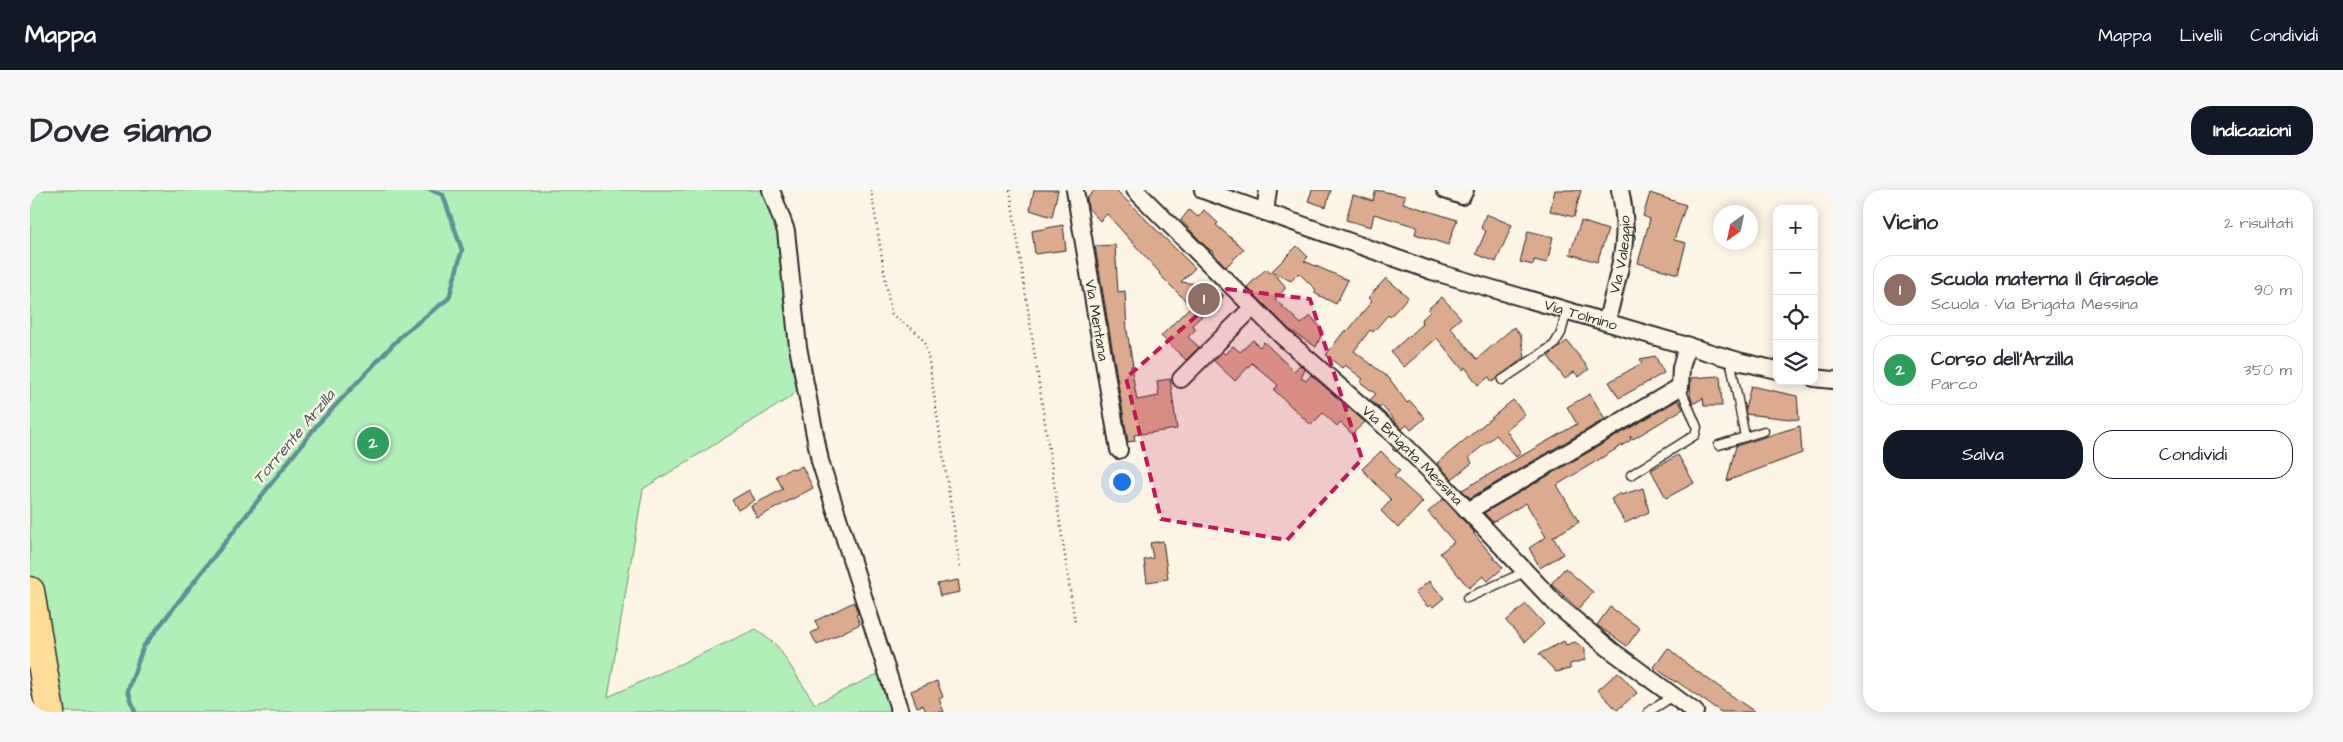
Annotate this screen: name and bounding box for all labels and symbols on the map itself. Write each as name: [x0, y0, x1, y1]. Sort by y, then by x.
north arrow: [1713, 205, 1758, 250]
street label: Via Valeggio: [1604, 214, 1636, 296]
street label: Via Mentana: [1080, 278, 1114, 363]
pin: 1: [1188, 280, 1220, 318]
street label: Via Tolmino: [1542, 294, 1620, 336]
water label: Torrente Arzilla: [248, 384, 341, 489]
street label: Via Brigata Messina: [1357, 400, 1468, 510]
pin: 2: [357, 424, 389, 462]
your location: [1109, 469, 1135, 495]

